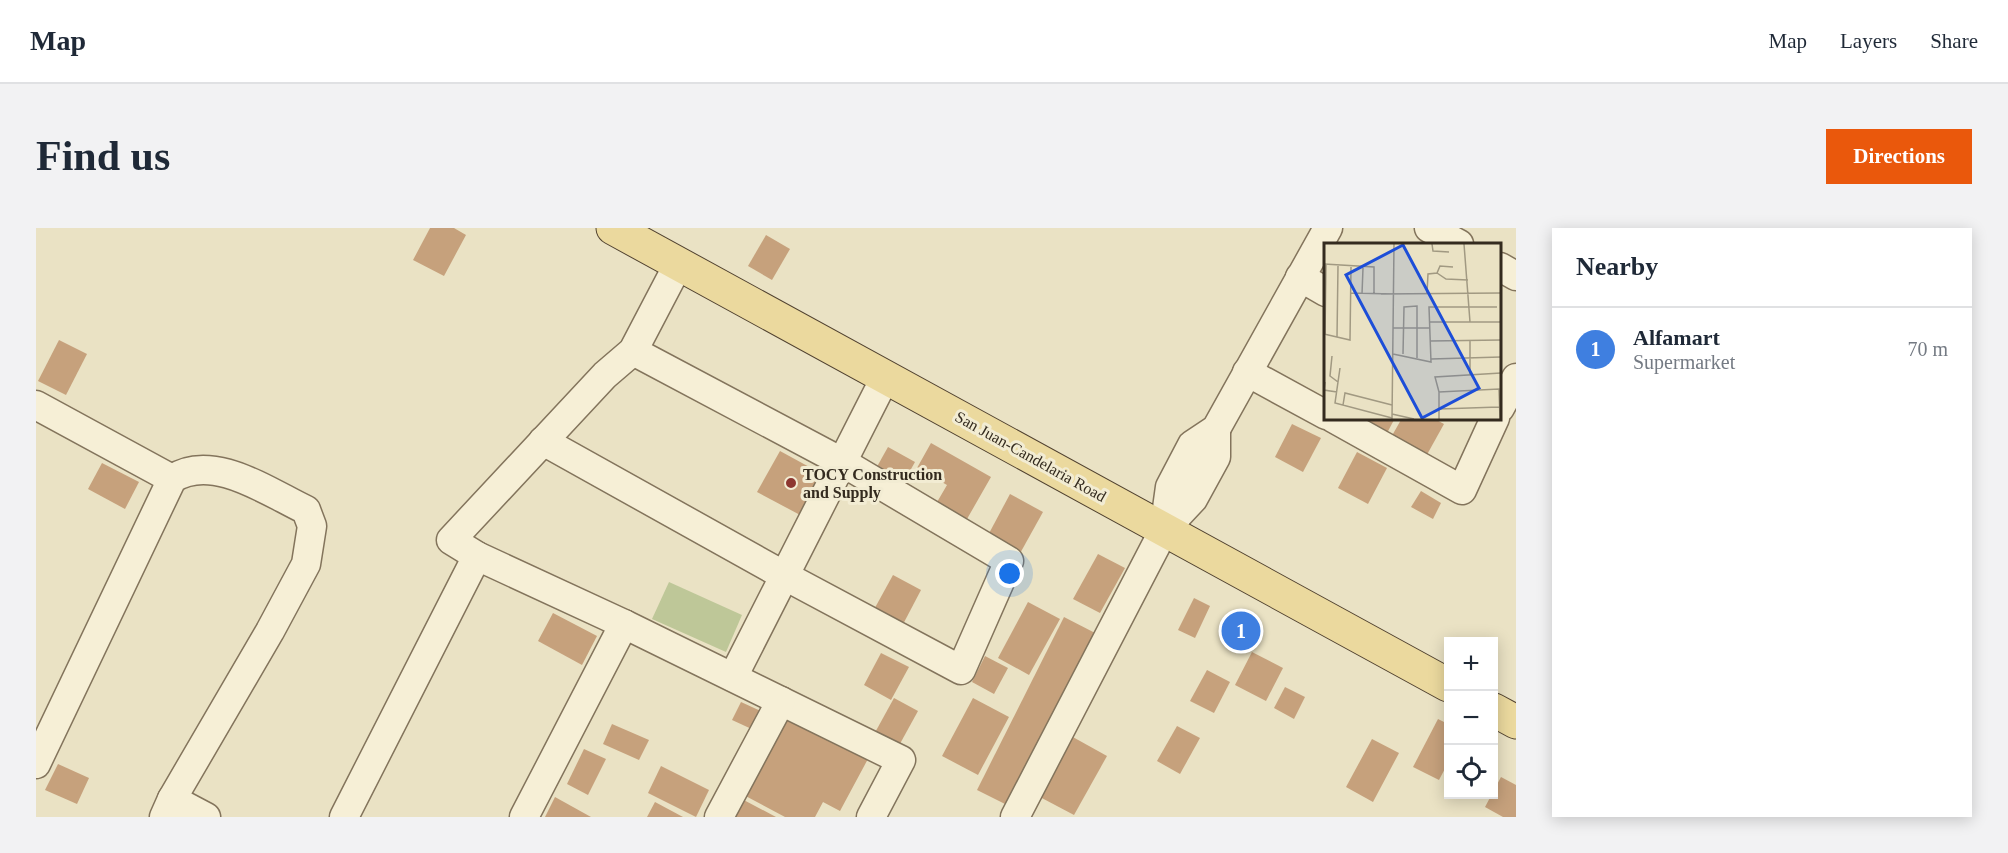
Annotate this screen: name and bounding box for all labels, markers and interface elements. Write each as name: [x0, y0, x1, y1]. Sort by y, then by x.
text: Map: [30, 25, 86, 56]
text: Map: [1769, 29, 1807, 53]
text: Layers: [1840, 29, 1897, 53]
text: Share: [1930, 29, 1978, 53]
button: Directions: [1826, 129, 1972, 184]
text: Find us: [36, 133, 170, 179]
inset map: [1324, 243, 1501, 420]
text: Nearby: [1576, 252, 1658, 281]
text: Alfamart: [1633, 325, 1720, 350]
text: 1: [1591, 338, 1601, 360]
text: 70 m: [1907, 338, 1948, 360]
text: Supermarket: [1633, 351, 1735, 373]
street label: San Juan-Candelaria Road: [952, 408, 1109, 505]
place label: TOCY Construction and Supply: [803, 466, 942, 502]
marker: TOCY Construction and Supply: [784, 476, 798, 490]
your location: [995, 559, 1024, 588]
pin: 1: [1222, 608, 1260, 654]
map controls: [1444, 637, 1498, 799]
button: +: [1444, 637, 1498, 691]
button: −: [1444, 691, 1498, 745]
button: locate: [1444, 745, 1498, 799]

